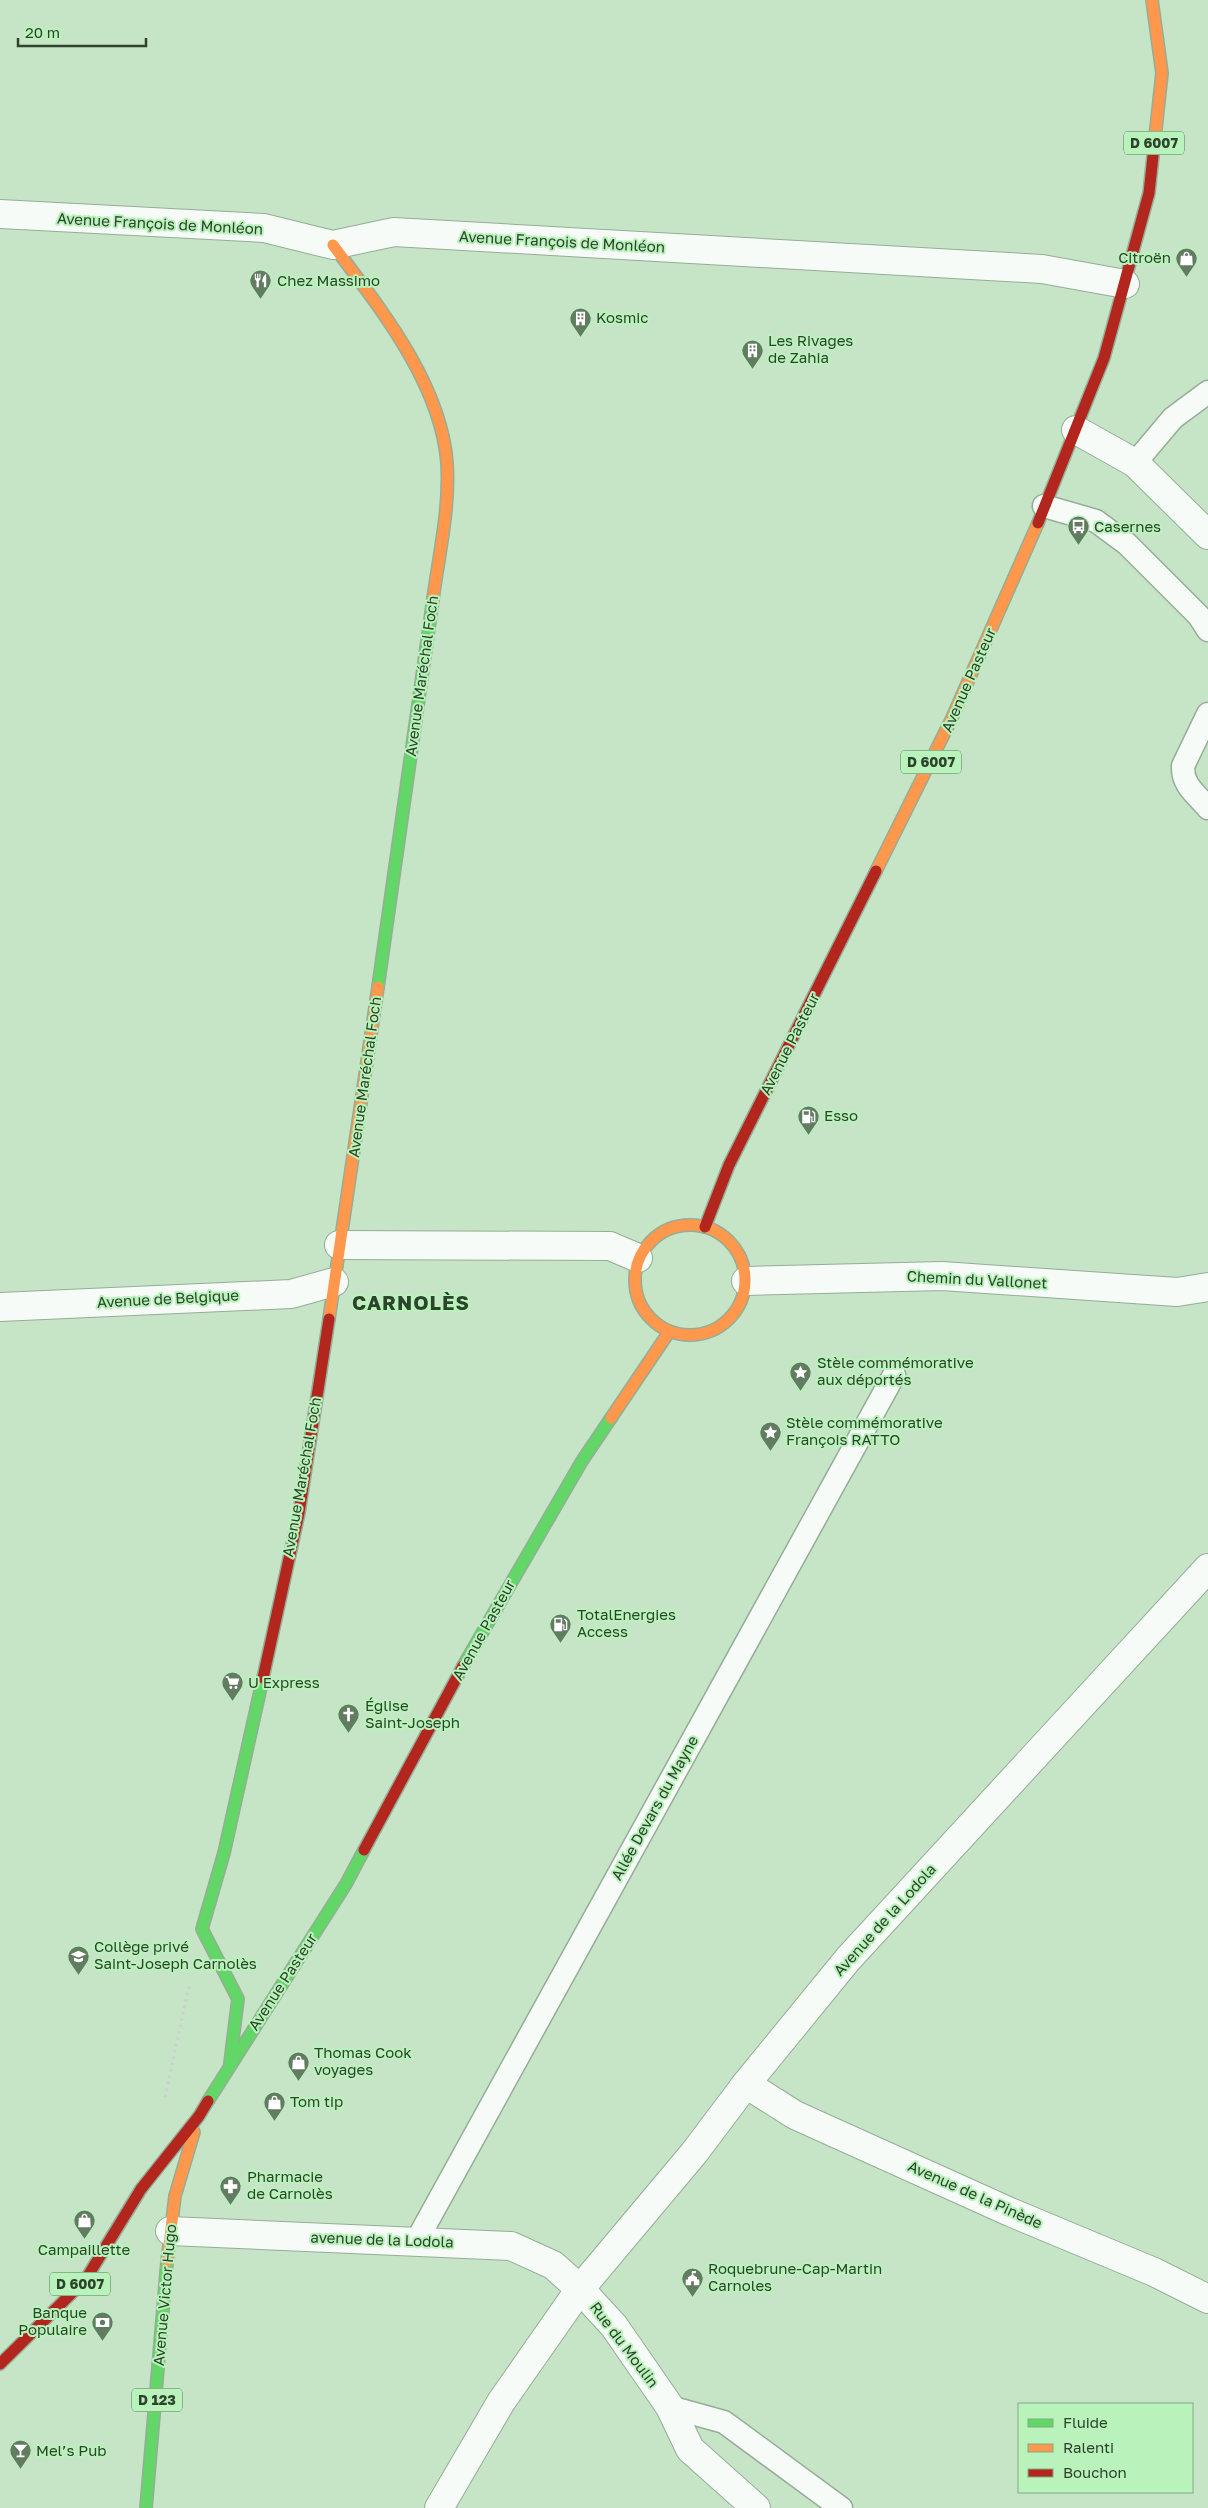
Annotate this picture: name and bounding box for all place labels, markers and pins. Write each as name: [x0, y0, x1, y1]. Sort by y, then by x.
shop icon: Citroën: [1175, 246, 1199, 277]
place label: Citroën: [1118, 248, 1171, 266]
restaurant icon: Chez Massimo: [249, 269, 273, 300]
place label: Chez Massimo: [277, 271, 380, 289]
building icon: Kosmic: [568, 306, 592, 337]
place label: Kosmic: [596, 308, 648, 326]
place label: Les Rivages de Zahia: [768, 331, 853, 366]
building icon: Les Rivages de Zahia: [740, 338, 764, 369]
bus stop icon: Casernes: [1066, 515, 1090, 546]
place label: Casernes: [1094, 517, 1161, 535]
fuel station icon: Esso: [796, 1104, 820, 1135]
place label: Esso: [824, 1106, 858, 1124]
place label: Stèle commémorative aux déportés: [817, 1353, 974, 1388]
place icon: Stèle commémorative aux déportés: [789, 1360, 813, 1391]
place label: Stèle commémorative François RATTO: [786, 1413, 943, 1448]
place icon: Stèle commémorative François RATTO: [758, 1420, 782, 1451]
place label: TotalEnergies Access: [577, 1605, 676, 1640]
fuel station icon: TotalEnergies Access: [549, 1612, 573, 1643]
supermarket icon: U Express: [220, 1671, 244, 1702]
place label: U Express: [248, 1673, 320, 1691]
place label: Église Saint-Joseph: [365, 1696, 460, 1731]
church icon: Église Saint-Joseph: [337, 1703, 361, 1734]
place label: Collège privé Saint-Joseph Carnolès: [94, 1937, 257, 1972]
school or university icon: Collège privé Saint-Joseph Carnolès: [66, 1944, 90, 1975]
place label: Thomas Cook voyages: [314, 2043, 412, 2078]
shop icon: Thomas Cook voyages: [286, 2050, 310, 2081]
shop icon: Tom tip: [262, 2090, 286, 2121]
place label: Tom tip: [290, 2092, 343, 2110]
place label: Pharmacie de Carnolès: [247, 2167, 333, 2202]
pharmacy icon: Pharmacie de Carnolès: [219, 2174, 243, 2205]
shop icon: Campaillette: [72, 2209, 96, 2240]
place label: Campaillette: [38, 2240, 130, 2258]
place label: Roquebrune-Cap-Martin Carnoles: [708, 2259, 882, 2294]
public building icon: Roquebrune-Cap-Martin Carnoles: [680, 2266, 704, 2297]
place label: Banque Populaire: [18, 2303, 87, 2338]
bank icon: Banque Populaire: [91, 2310, 115, 2341]
bar icon: Mel’s Pub: [8, 2439, 32, 2470]
place label: Mel’s Pub: [36, 2441, 106, 2459]

